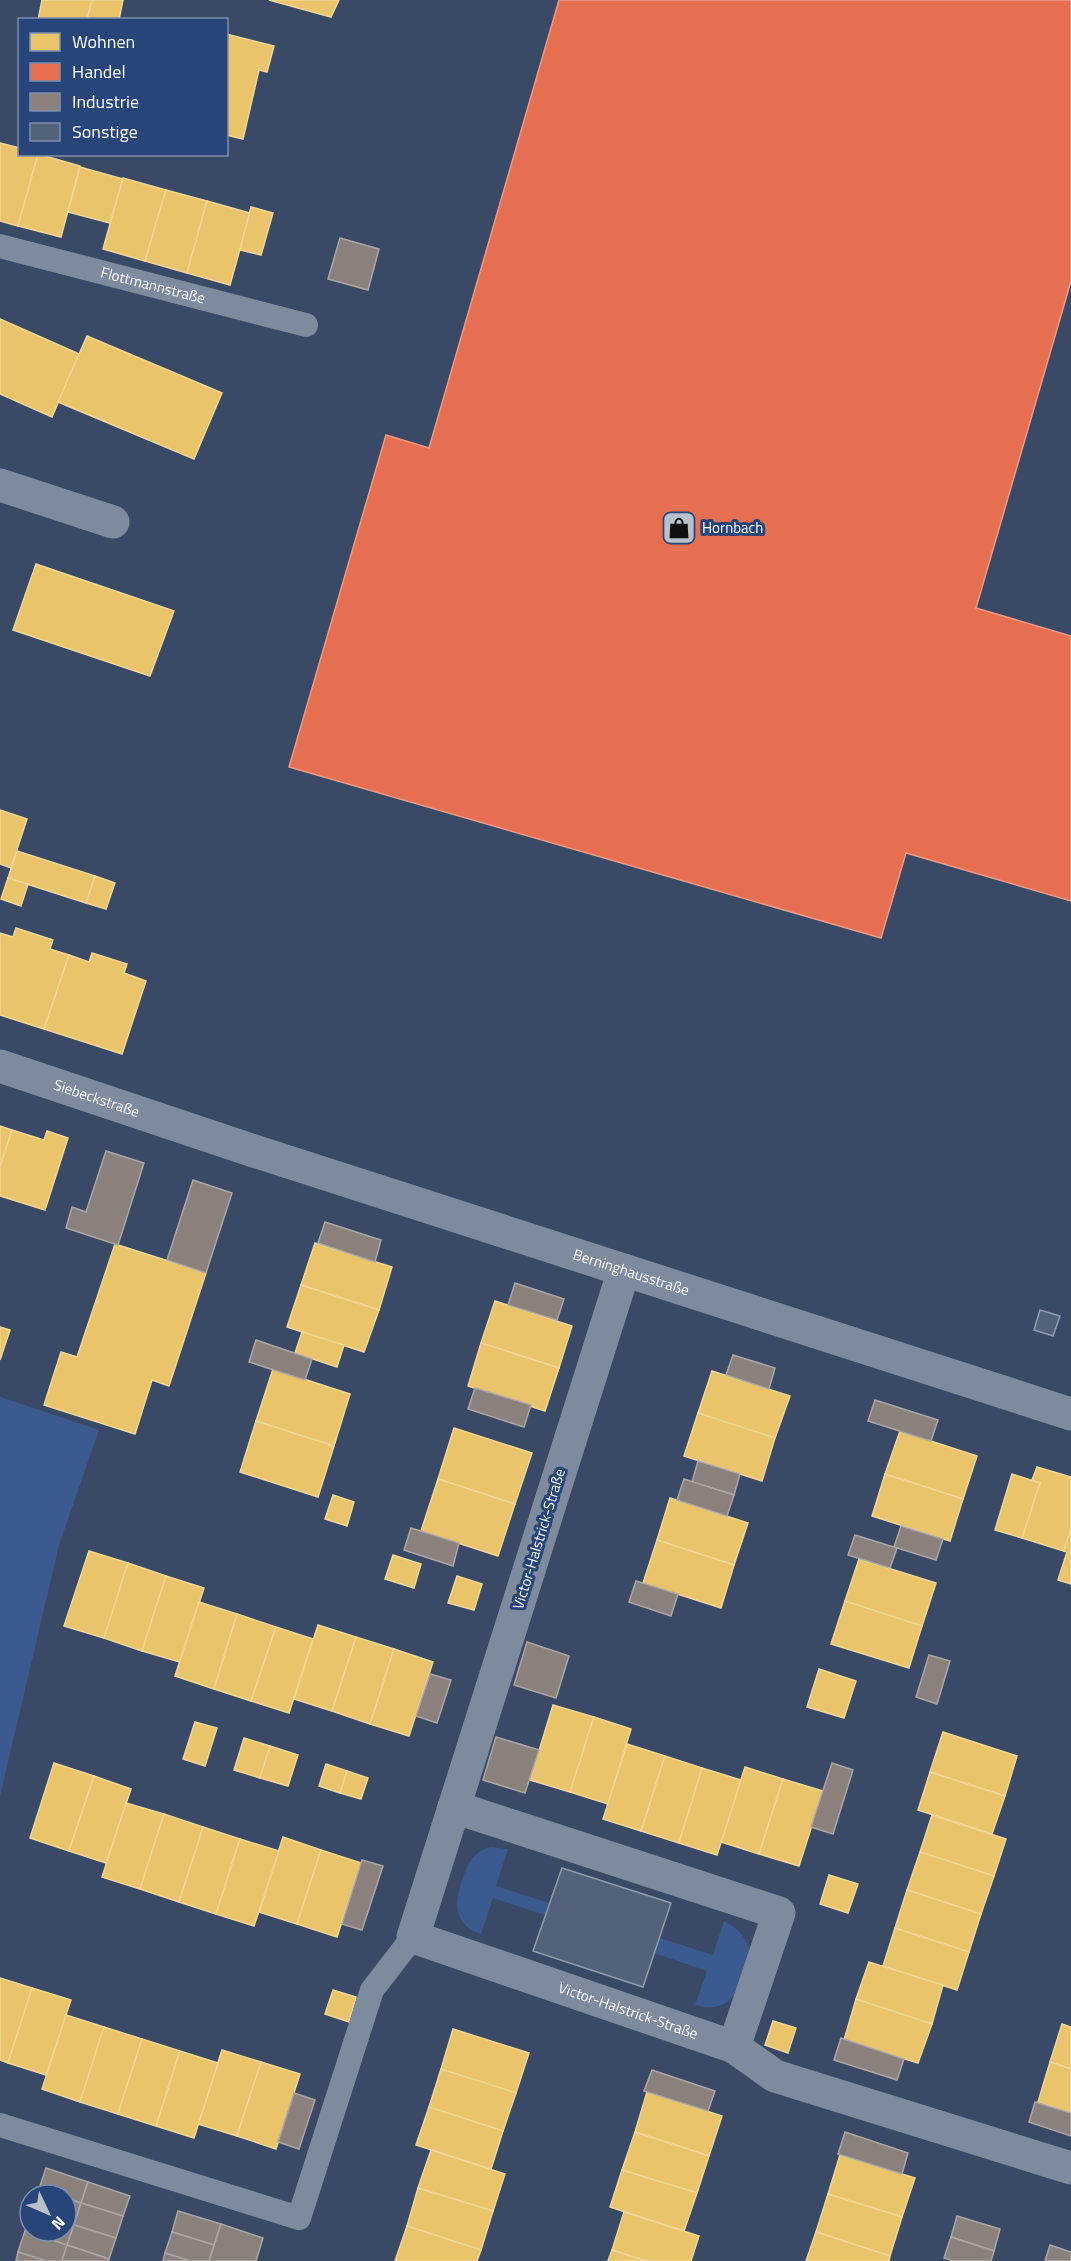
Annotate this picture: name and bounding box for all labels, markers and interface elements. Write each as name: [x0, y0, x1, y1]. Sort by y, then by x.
legend: [18, 18, 228, 156]
text: Wohnen: [72, 28, 135, 55]
text: Handel: [72, 58, 126, 85]
text: Industrie: [72, 88, 139, 115]
text: Sonstige: [72, 118, 138, 145]
street label: Flottmannstraße: [98, 260, 208, 310]
shop icon: Hornbach: [661, 510, 697, 546]
place label: Hornbach: [702, 516, 763, 539]
street label: Siebeckstraße: [51, 1073, 143, 1123]
street label: Berninghausstraße: [570, 1242, 692, 1301]
street label: Victor-Halstrick-Straße: [506, 1466, 571, 1612]
street label: Victor-Halstrick-Straße: [555, 1976, 701, 2045]
north arrow: [18, 2183, 78, 2243]
text: N: [46, 2211, 71, 2236]

